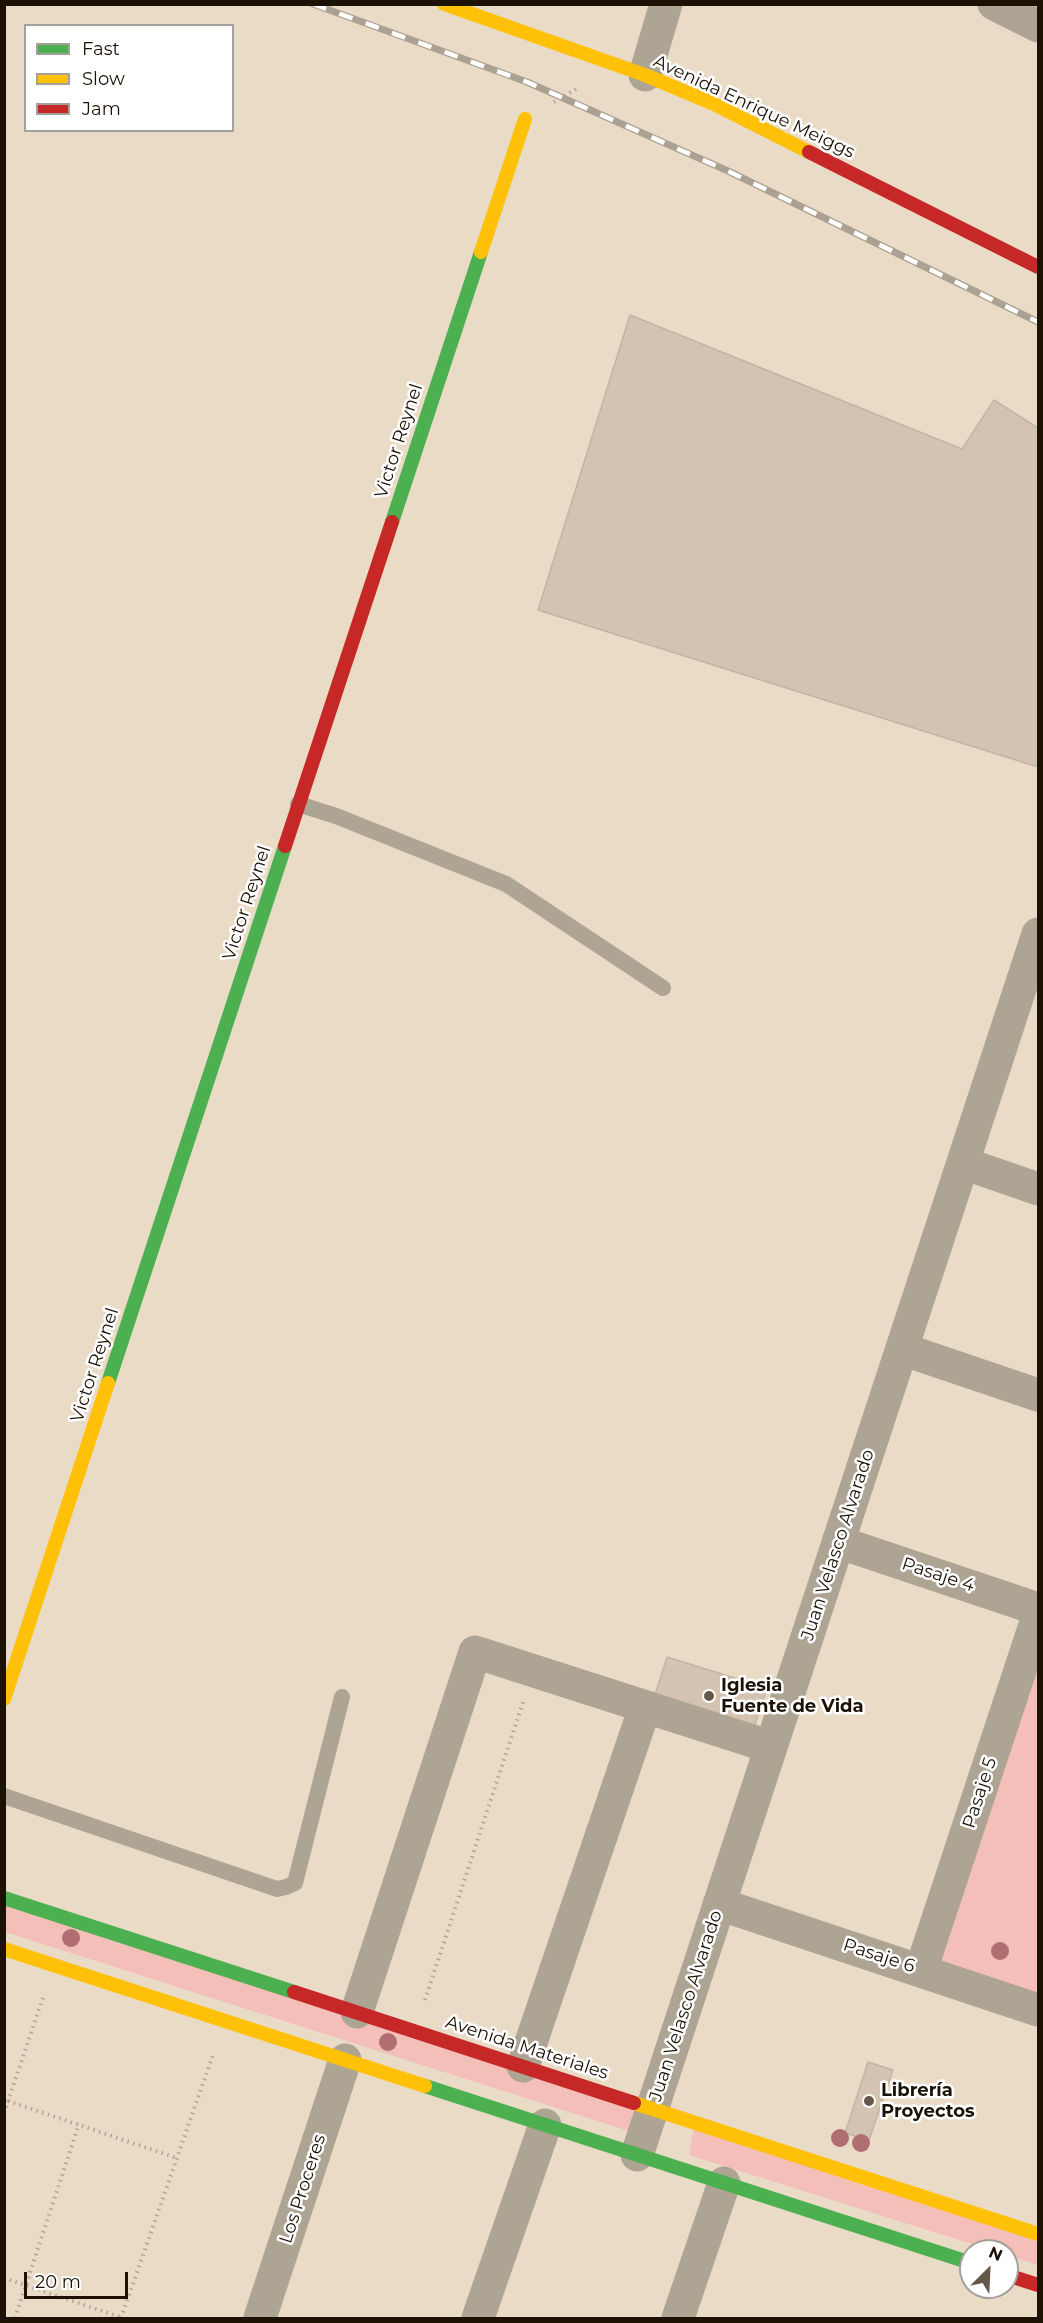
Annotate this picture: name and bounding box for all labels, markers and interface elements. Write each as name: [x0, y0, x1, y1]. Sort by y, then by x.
legend: [24, 24, 234, 132]
text: Fast: [82, 38, 120, 60]
street label: Avenida Enrique Meiggs: [650, 51, 858, 163]
text: Slow: [82, 68, 125, 90]
text: Jam: [82, 98, 121, 120]
street label: Victor Reynel: [370, 381, 428, 501]
street label: Victor Reynel: [218, 843, 276, 963]
street label: Victor Reynel: [66, 1305, 124, 1425]
street label: Juan Velasco Alvarado: [797, 1447, 879, 1643]
street label: Pasaje 4: [899, 1553, 977, 1597]
place label: Iglesia Fuente de Vida: [721, 1675, 864, 1718]
marker: Iglesia Fuente de Vida: [702, 1689, 716, 1703]
street label: Pasaje 5: [958, 1755, 1002, 1831]
street label: Juan Velasco Alvarado: [645, 1908, 727, 2104]
street label: Pasaje 6: [840, 1934, 918, 1978]
street label: Avenida Materiales: [443, 2011, 611, 2085]
place label: Librería Proyectos: [881, 2080, 975, 2122]
marker: Librería Proyectos: [862, 2094, 876, 2108]
street label: Los Proceres: [275, 2132, 331, 2246]
north arrow: [959, 2239, 1019, 2299]
text: N: [986, 2243, 1005, 2265]
scale bar: [27, 2260, 130, 2298]
text: 20 m: [35, 2271, 81, 2293]

